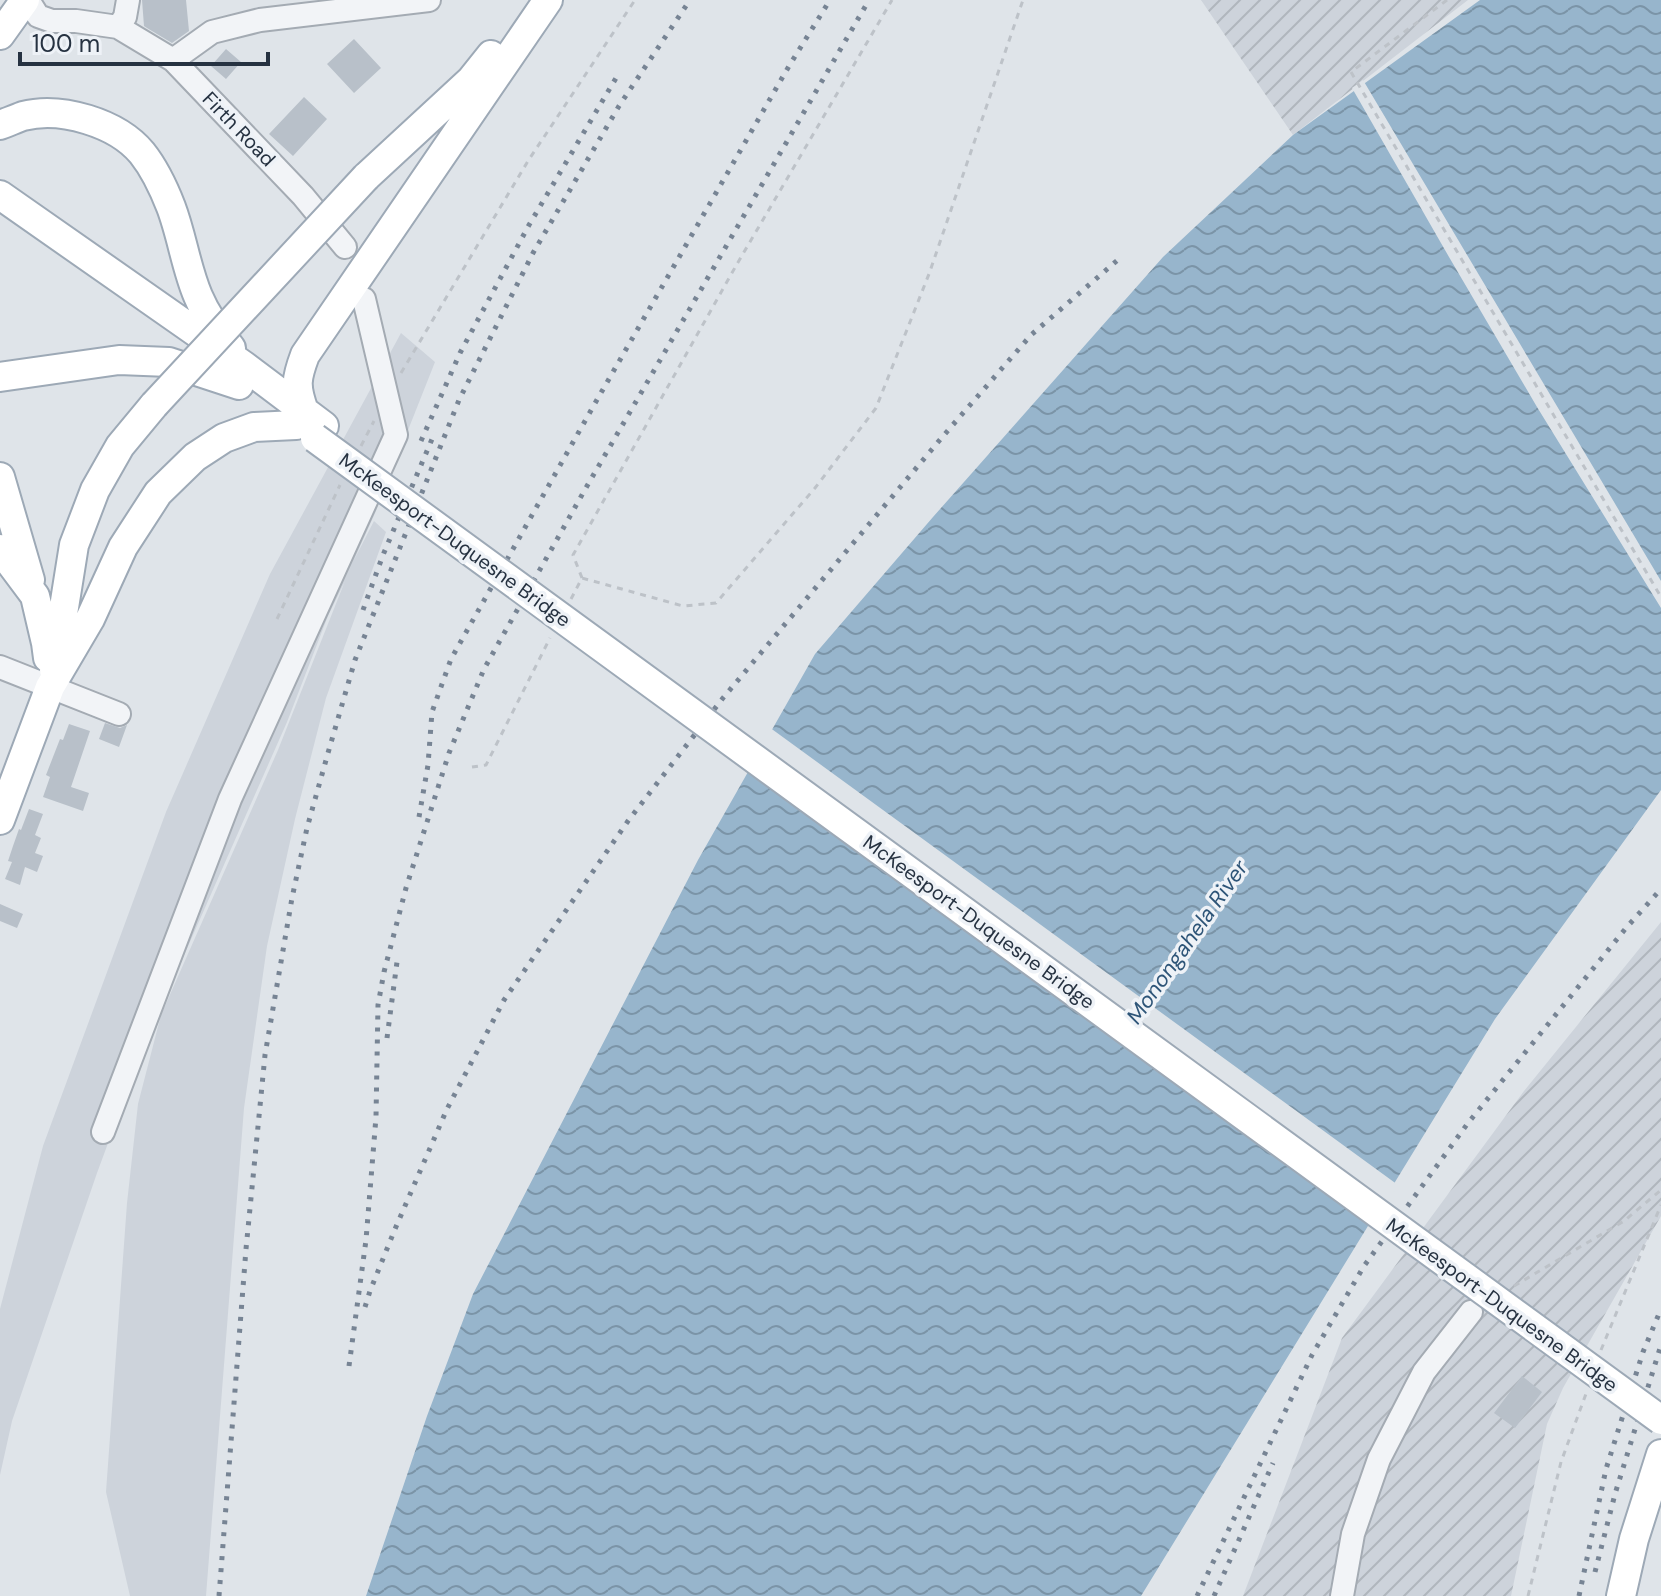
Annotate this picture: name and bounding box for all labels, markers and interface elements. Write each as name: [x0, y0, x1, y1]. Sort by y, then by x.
scale bar: [20, 16, 268, 66]
text: 100 m: [32, 28, 100, 59]
street label: Firth Road: [197, 86, 281, 172]
street label: McKeesport-Duquesne Bridge: [334, 447, 576, 633]
street label: McKeesport-Duquesne Bridge: [858, 829, 1100, 1015]
water label: Monongahela River: [1120, 854, 1255, 1030]
street label: McKeesport-Duquesne Bridge: [1381, 1212, 1623, 1398]

